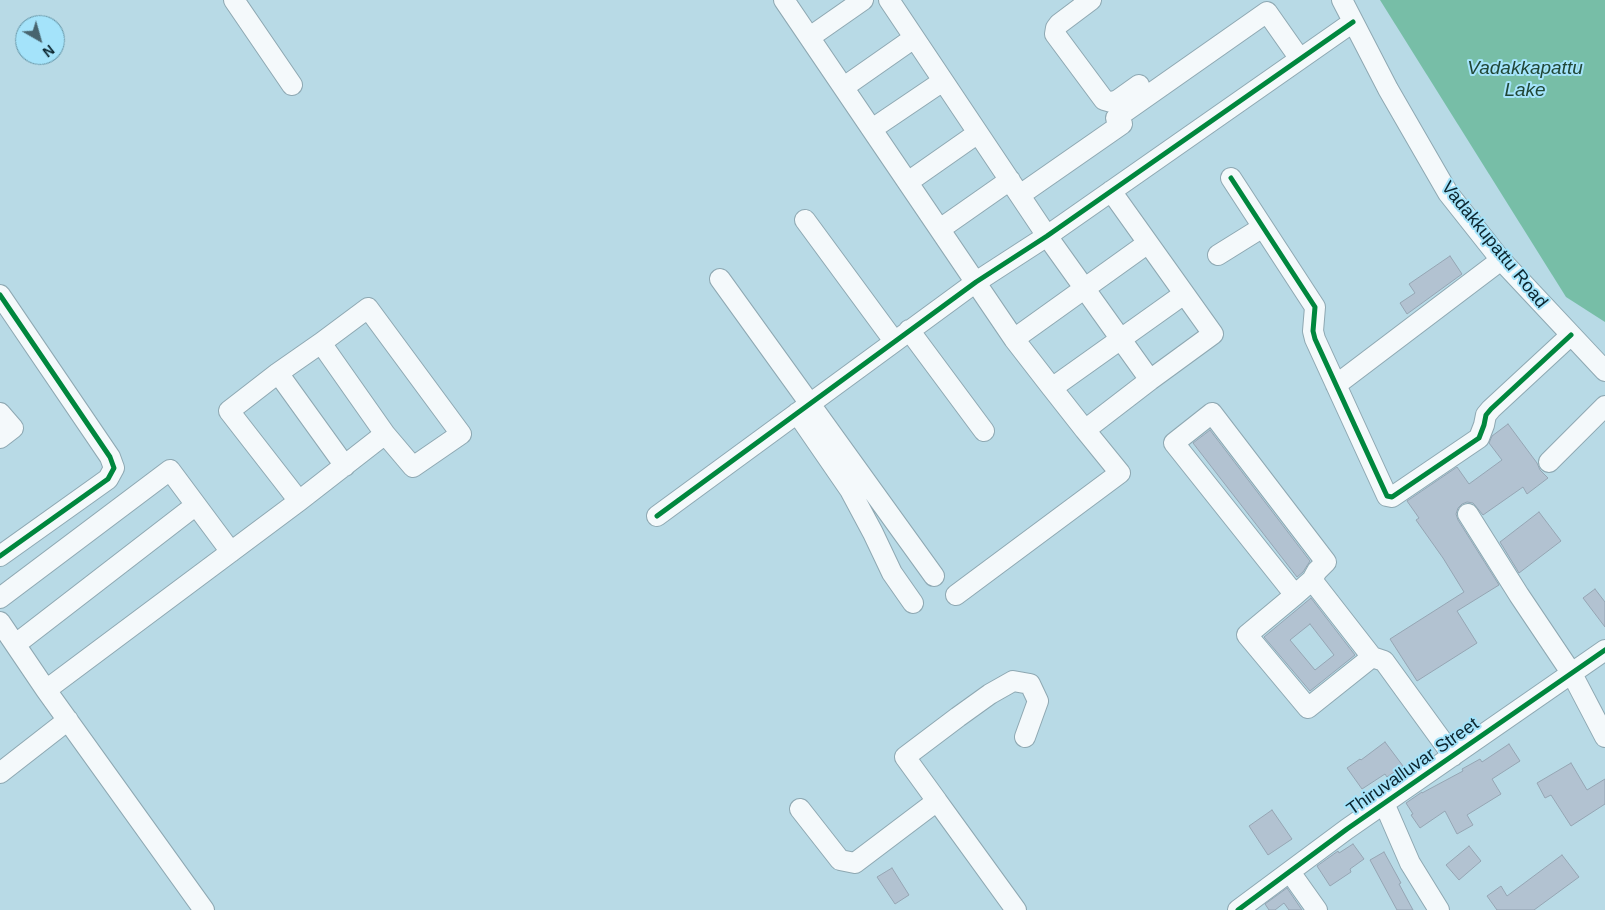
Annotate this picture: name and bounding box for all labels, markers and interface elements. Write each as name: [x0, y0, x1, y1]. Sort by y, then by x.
north arrow: [15, 15, 65, 65]
text: N: [40, 42, 58, 60]
water label: Vadakkapattu Lake: [1467, 58, 1583, 102]
street label: Vadakkupattu Road: [1436, 177, 1552, 313]
street label: Thiruvalluvar Street: [1343, 713, 1483, 821]

